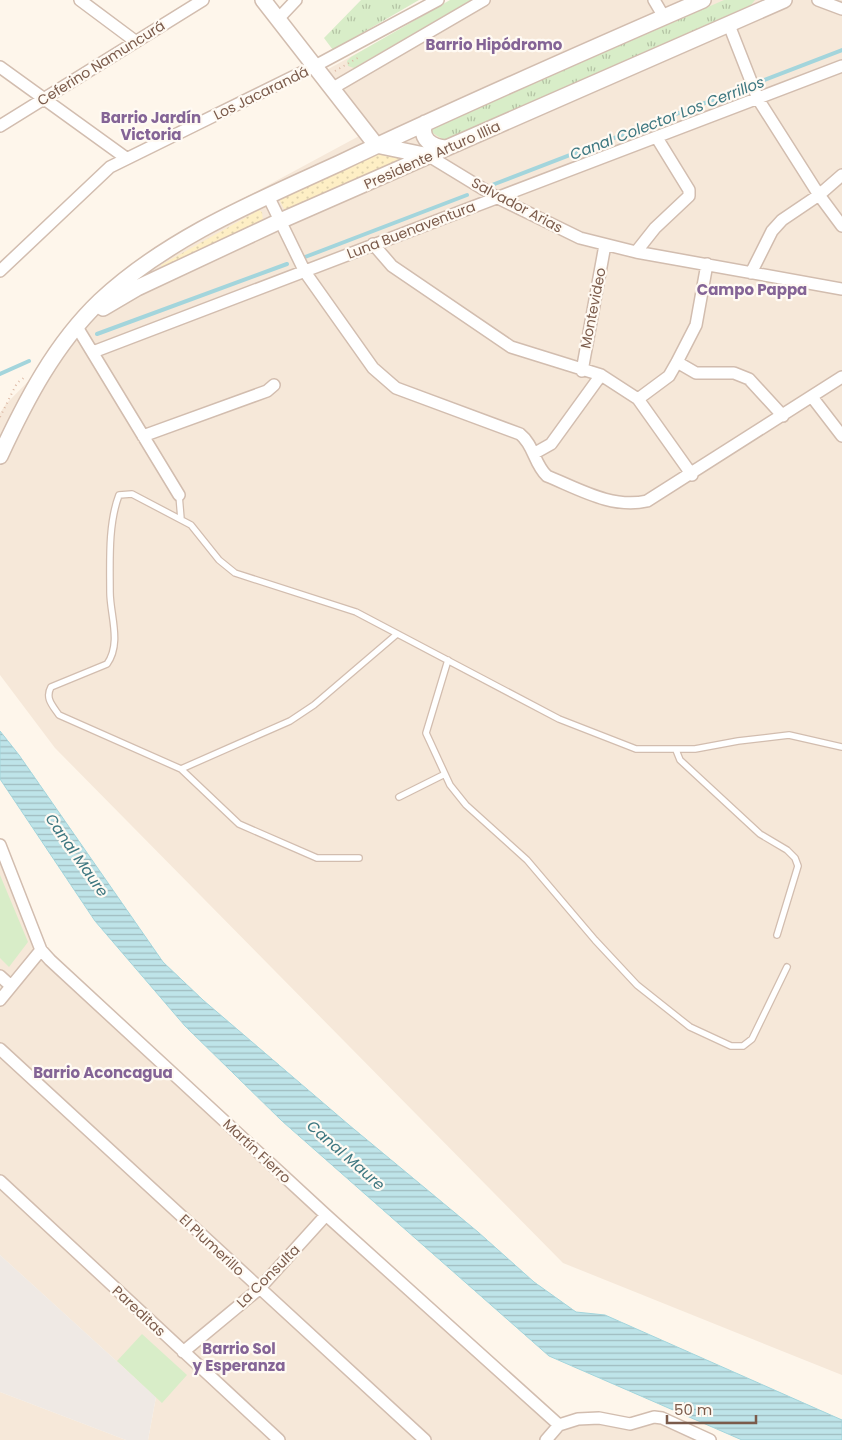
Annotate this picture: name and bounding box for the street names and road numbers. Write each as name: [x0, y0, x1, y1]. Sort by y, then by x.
street label: Ceferino Namuncurá: [33, 16, 169, 110]
street label: Los Jacarandá: [210, 61, 312, 125]
street label: Presidente Arturo Illia: [361, 116, 503, 194]
street label: Salvador Arias: [468, 173, 566, 237]
street label: Luna Buenaventura: [344, 196, 478, 264]
street label: Montevideo: [575, 266, 611, 350]
street label: Martín Fierro: [219, 1114, 296, 1188]
street label: El Plumerillo: [175, 1210, 249, 1280]
street label: La Consulta: [232, 1240, 304, 1312]
street label: Pareditas: [108, 1281, 170, 1341]

